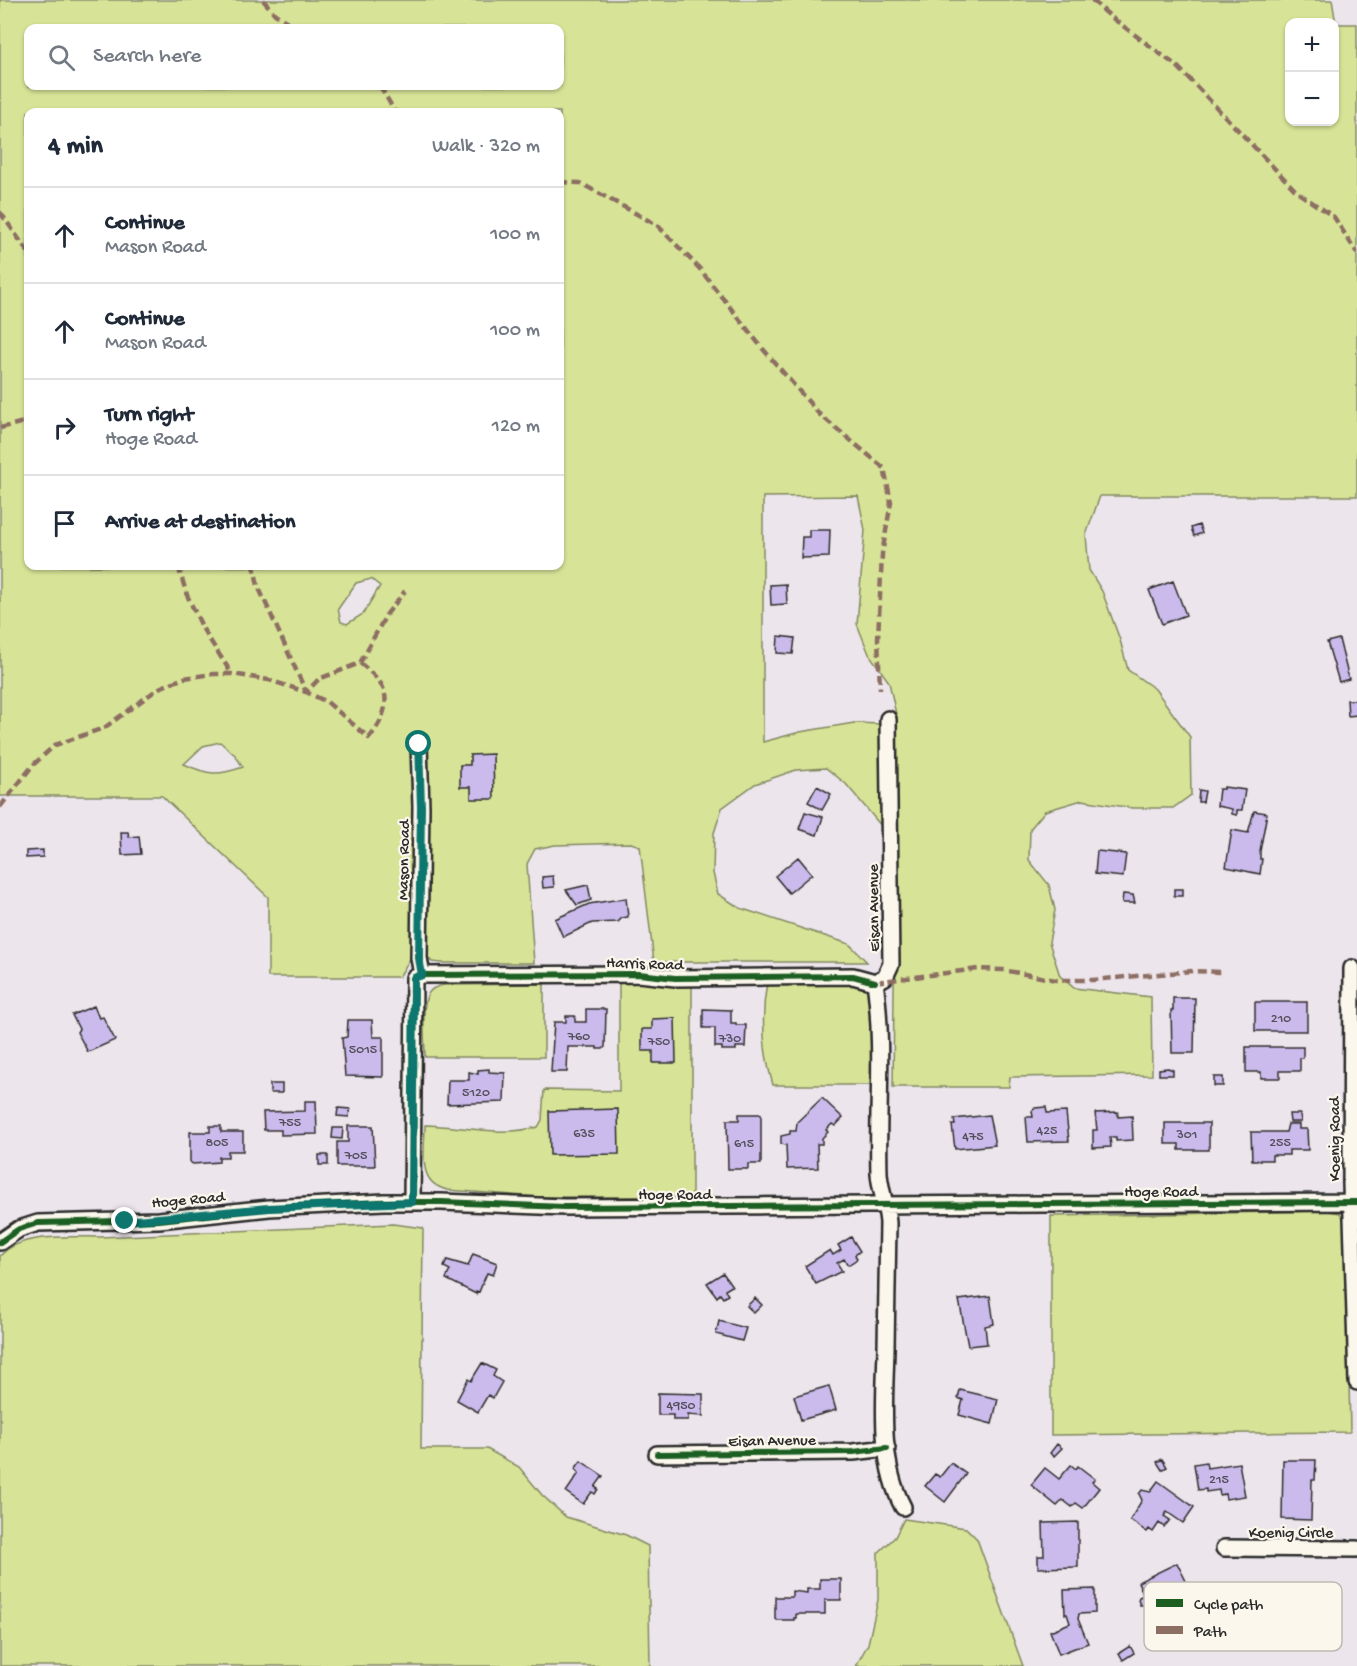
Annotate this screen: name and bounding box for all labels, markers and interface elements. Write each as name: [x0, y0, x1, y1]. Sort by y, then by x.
map controls: [1285, 18, 1339, 126]
button: +: [1285, 18, 1339, 72]
search box: [24, 24, 564, 90]
icon: search: [45, 41, 78, 74]
text: Search here: [93, 44, 201, 70]
button: −: [1285, 72, 1339, 126]
text: 4 min: [48, 132, 103, 163]
text: Walk · 320 m: [432, 136, 540, 159]
text: Continue: [105, 211, 185, 237]
icon: ahead: [48, 219, 81, 252]
text: 100 m: [490, 224, 540, 247]
text: Mason Road: [105, 237, 206, 260]
text: Continue: [105, 307, 185, 333]
icon: ahead: [48, 315, 81, 348]
text: 100 m: [490, 320, 540, 343]
text: Mason Road: [105, 333, 206, 356]
text: Turn right: [105, 403, 193, 429]
icon: right: [48, 411, 81, 444]
text: 120 m: [492, 416, 540, 439]
text: Hoge Road: [105, 429, 197, 452]
icon: arrive: [48, 507, 81, 540]
text: Arrive at destination: [105, 510, 295, 536]
route start: [405, 730, 431, 756]
street label: Mason Road: [395, 818, 416, 900]
street label: Eisan Avenue: [865, 863, 886, 952]
street label: Harris Road: [606, 955, 686, 976]
house number: 210: [1271, 1011, 1291, 1028]
house number: 760: [567, 1029, 590, 1046]
house number: 730: [718, 1031, 741, 1048]
house number: 750: [647, 1034, 670, 1051]
house number: 5015: [349, 1042, 377, 1059]
house number: 5120: [462, 1085, 490, 1102]
street label: Koenig Road: [1327, 1095, 1346, 1181]
house number: 755: [278, 1115, 301, 1132]
house number: 425: [1037, 1123, 1057, 1140]
house number: 635: [573, 1126, 595, 1143]
house number: 301: [1176, 1127, 1197, 1144]
house number: 475: [962, 1129, 984, 1146]
house number: 805: [206, 1135, 228, 1152]
house number: 255: [1269, 1135, 1291, 1152]
house number: 615: [734, 1136, 754, 1153]
house number: 705: [344, 1148, 367, 1165]
street label: Hoge Road: [1124, 1184, 1199, 1203]
street label: Hoge Road: [638, 1187, 713, 1206]
street label: Hoge Road: [151, 1189, 227, 1214]
route end: [111, 1207, 137, 1233]
house number: 4950: [667, 1398, 696, 1415]
street label: Eisan Avenue: [728, 1432, 817, 1453]
house number: 215: [1209, 1472, 1229, 1489]
street label: Koenig Circle: [1249, 1525, 1334, 1544]
legend: [1144, 1582, 1342, 1651]
text: Cycle path: [1194, 1597, 1264, 1616]
text: Path: [1193, 1624, 1227, 1643]

